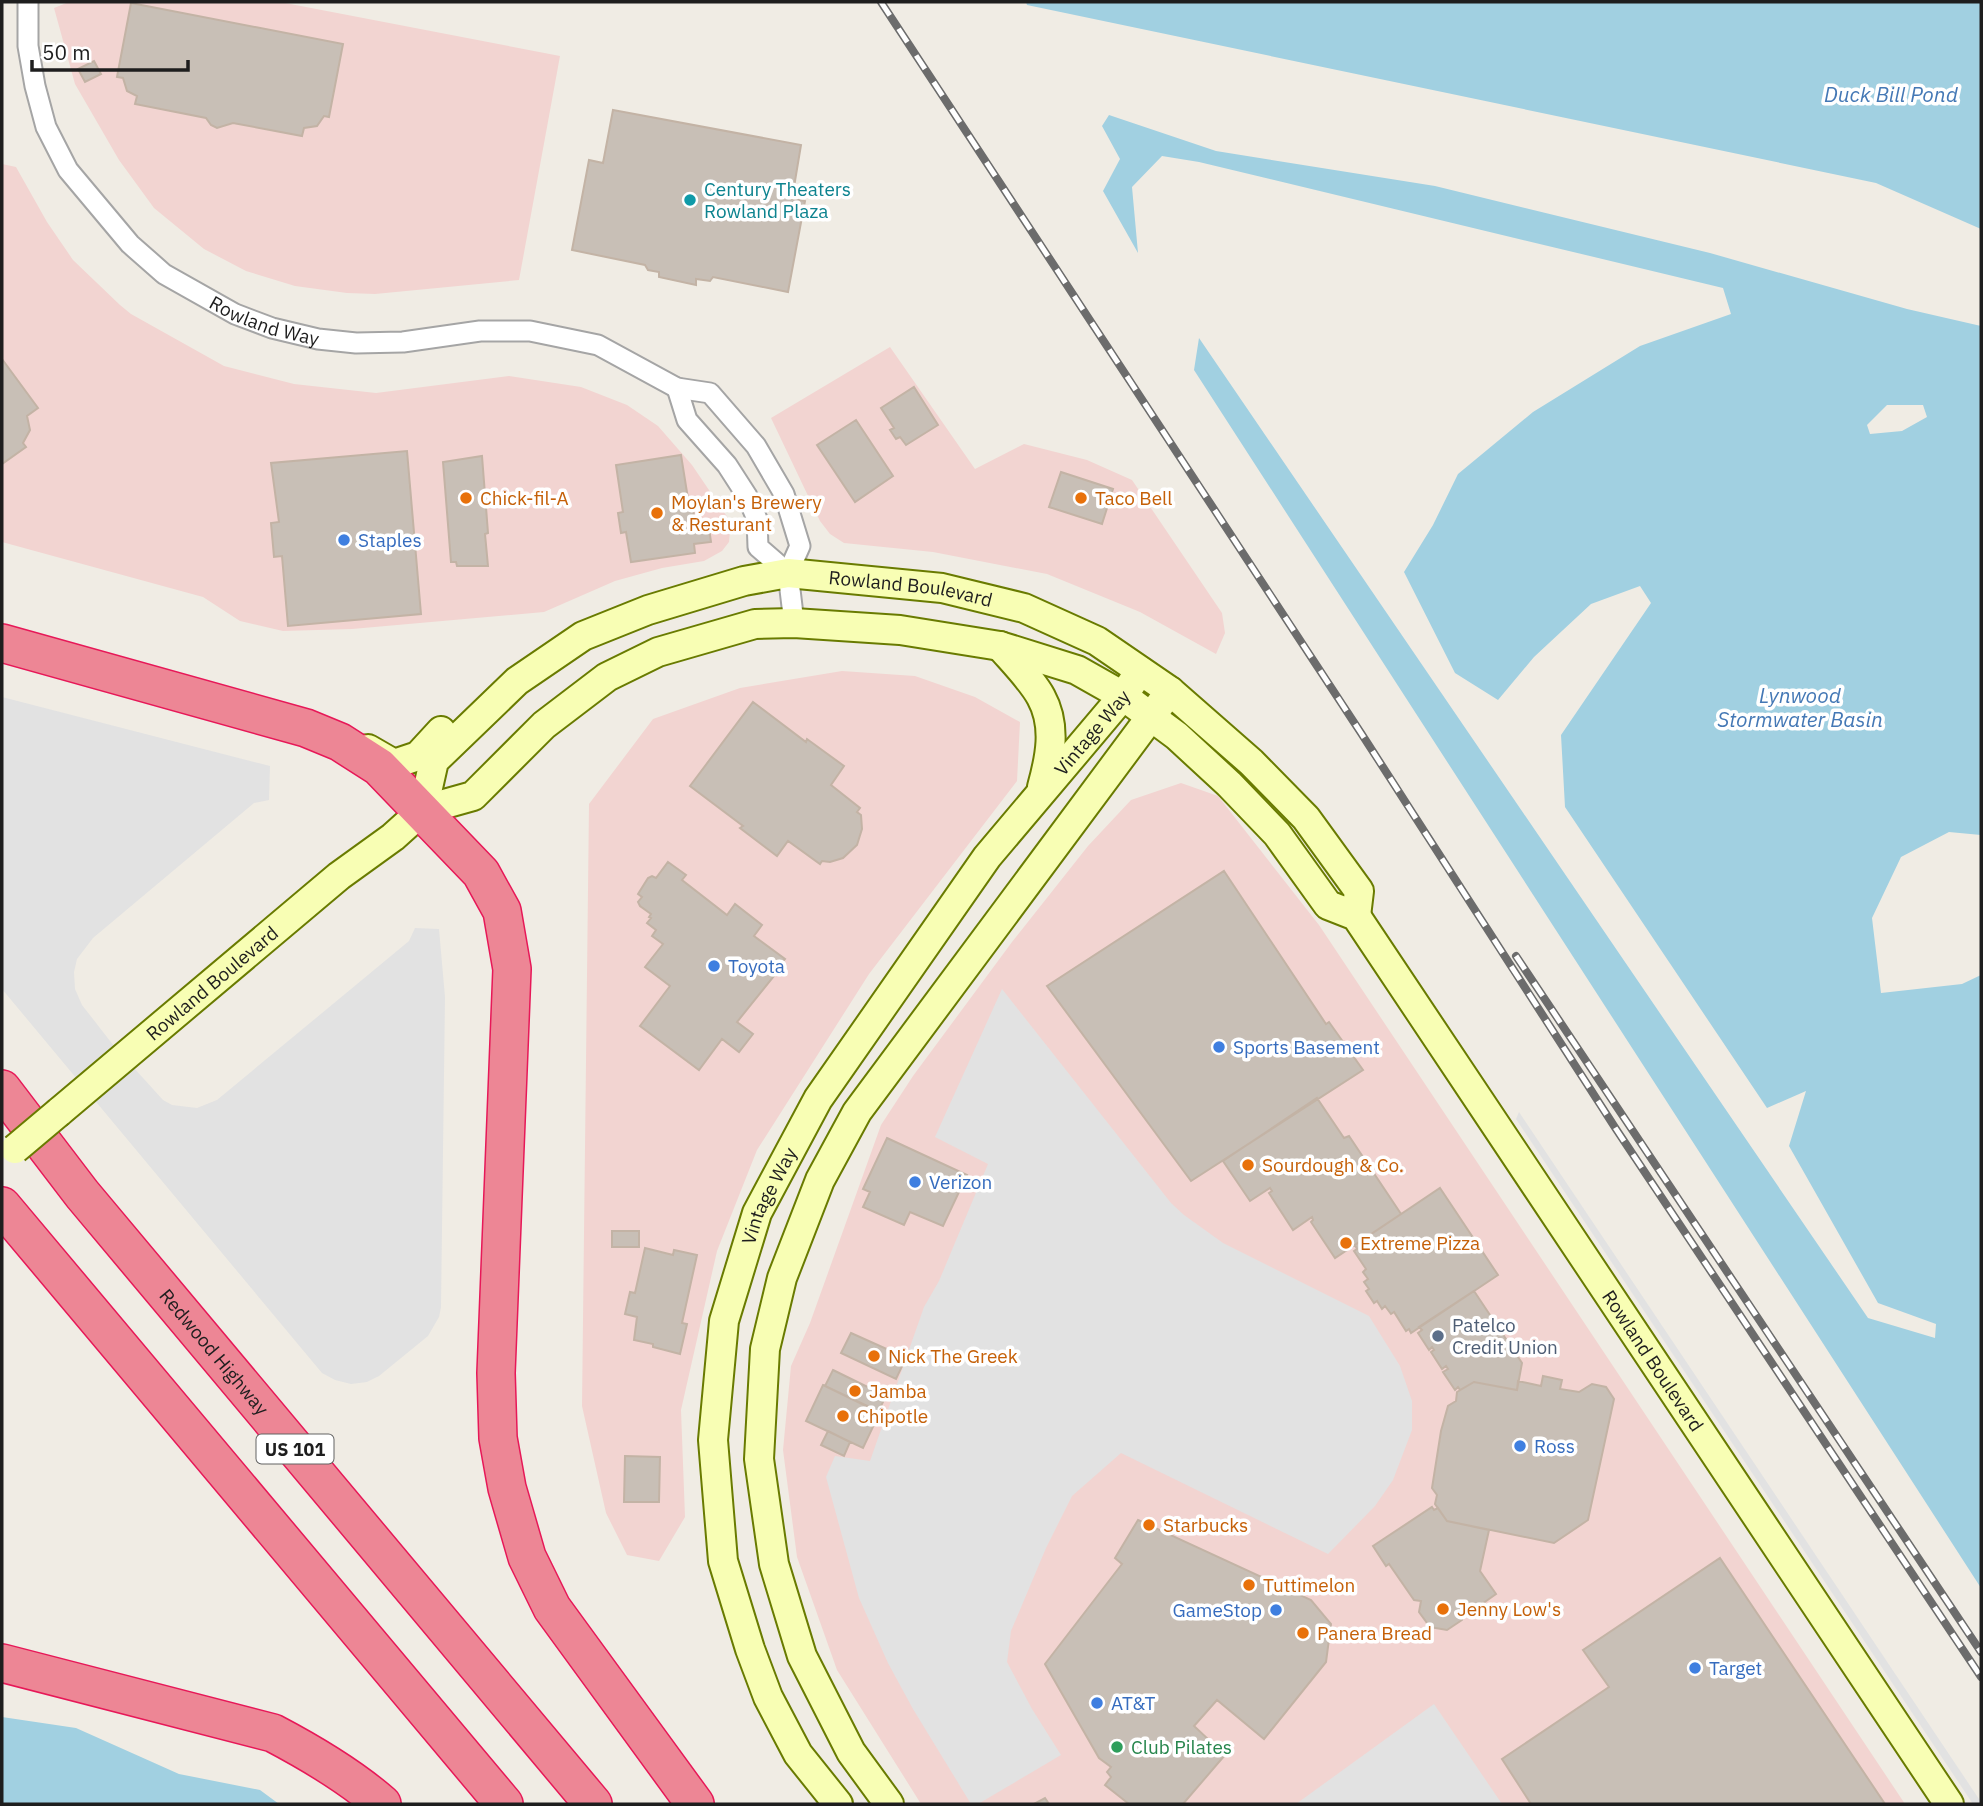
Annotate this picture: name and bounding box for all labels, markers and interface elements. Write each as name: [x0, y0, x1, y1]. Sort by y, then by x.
scale bar: [32, 28, 187, 72]
text: 50 m: [42, 38, 91, 66]
water label: Duck Bill Pond: [1824, 80, 1959, 108]
place label: Century Theaters Rowland Plaza: [704, 177, 851, 223]
marker: Century Theaters Rowland Plaza: [682, 192, 698, 208]
street label: Rowland Way: [205, 290, 322, 351]
place label: Chick-fil-A: [480, 486, 569, 510]
place label: Taco Bell: [1095, 486, 1172, 510]
marker: Chick-fil-A: [458, 490, 474, 506]
place label: Moylan's Brewery & Resturant: [671, 490, 822, 536]
marker: Taco Bell: [1073, 490, 1089, 506]
marker: Moylan's Brewery & Resturant: [649, 505, 665, 521]
place label: Staples: [358, 528, 422, 552]
marker: Staples: [336, 532, 352, 548]
street label: Rowland Boulevard: [828, 565, 995, 612]
water label: Lynwood Stormwater Basin: [1717, 681, 1883, 733]
street label: Vintage Way: [1049, 684, 1136, 780]
street label: Rowland Boulevard: [141, 921, 283, 1046]
place label: Toyota: [728, 954, 785, 978]
marker: Toyota: [706, 958, 722, 974]
place label: Sports Basement: [1233, 1035, 1380, 1059]
marker: Sports Basement: [1211, 1039, 1227, 1055]
street label: Vintage Way: [736, 1143, 802, 1247]
place label: Sourdough & Co.: [1262, 1153, 1404, 1177]
marker: Sourdough & Co.: [1240, 1157, 1256, 1173]
place label: Verizon: [929, 1170, 992, 1194]
marker: Verizon: [907, 1174, 923, 1190]
place label: Extreme Pizza: [1360, 1231, 1480, 1255]
marker: Extreme Pizza: [1338, 1235, 1354, 1251]
street label: Redwood Highway: [154, 1284, 274, 1420]
street label: Rowland Boulevard: [1597, 1285, 1709, 1436]
place label: Patelco Credit Union: [1452, 1313, 1558, 1359]
marker: Patelco Credit Union: [1430, 1328, 1446, 1344]
place label: Nick The Greek: [888, 1344, 1018, 1368]
marker: Nick The Greek: [866, 1348, 882, 1364]
place label: Jamba: [869, 1379, 927, 1403]
marker: Jamba: [847, 1383, 863, 1399]
place label: Chipotle: [857, 1404, 928, 1428]
marker: Chipotle: [835, 1408, 851, 1424]
road number: US 101: [256, 1434, 334, 1464]
place label: Ross: [1534, 1434, 1575, 1458]
marker: Ross: [1512, 1438, 1528, 1454]
place label: Starbucks: [1163, 1513, 1248, 1537]
marker: Starbucks: [1141, 1517, 1157, 1533]
place label: Tuttimelon: [1263, 1573, 1355, 1597]
marker: Tuttimelon: [1241, 1577, 1257, 1593]
place label: Jenny Low's: [1457, 1597, 1561, 1621]
place label: GameStop: [1173, 1598, 1262, 1622]
marker: Jenny Low's: [1435, 1601, 1451, 1617]
marker: GameStop: [1268, 1602, 1284, 1618]
place label: Panera Bread: [1317, 1621, 1432, 1645]
marker: Panera Bread: [1295, 1625, 1311, 1641]
place label: Target: [1709, 1656, 1762, 1680]
marker: Target: [1687, 1660, 1703, 1676]
place label: AT&T: [1111, 1691, 1156, 1715]
marker: AT&T: [1089, 1695, 1105, 1711]
place label: Club Pilates: [1131, 1735, 1232, 1759]
marker: Club Pilates: [1109, 1739, 1125, 1755]

